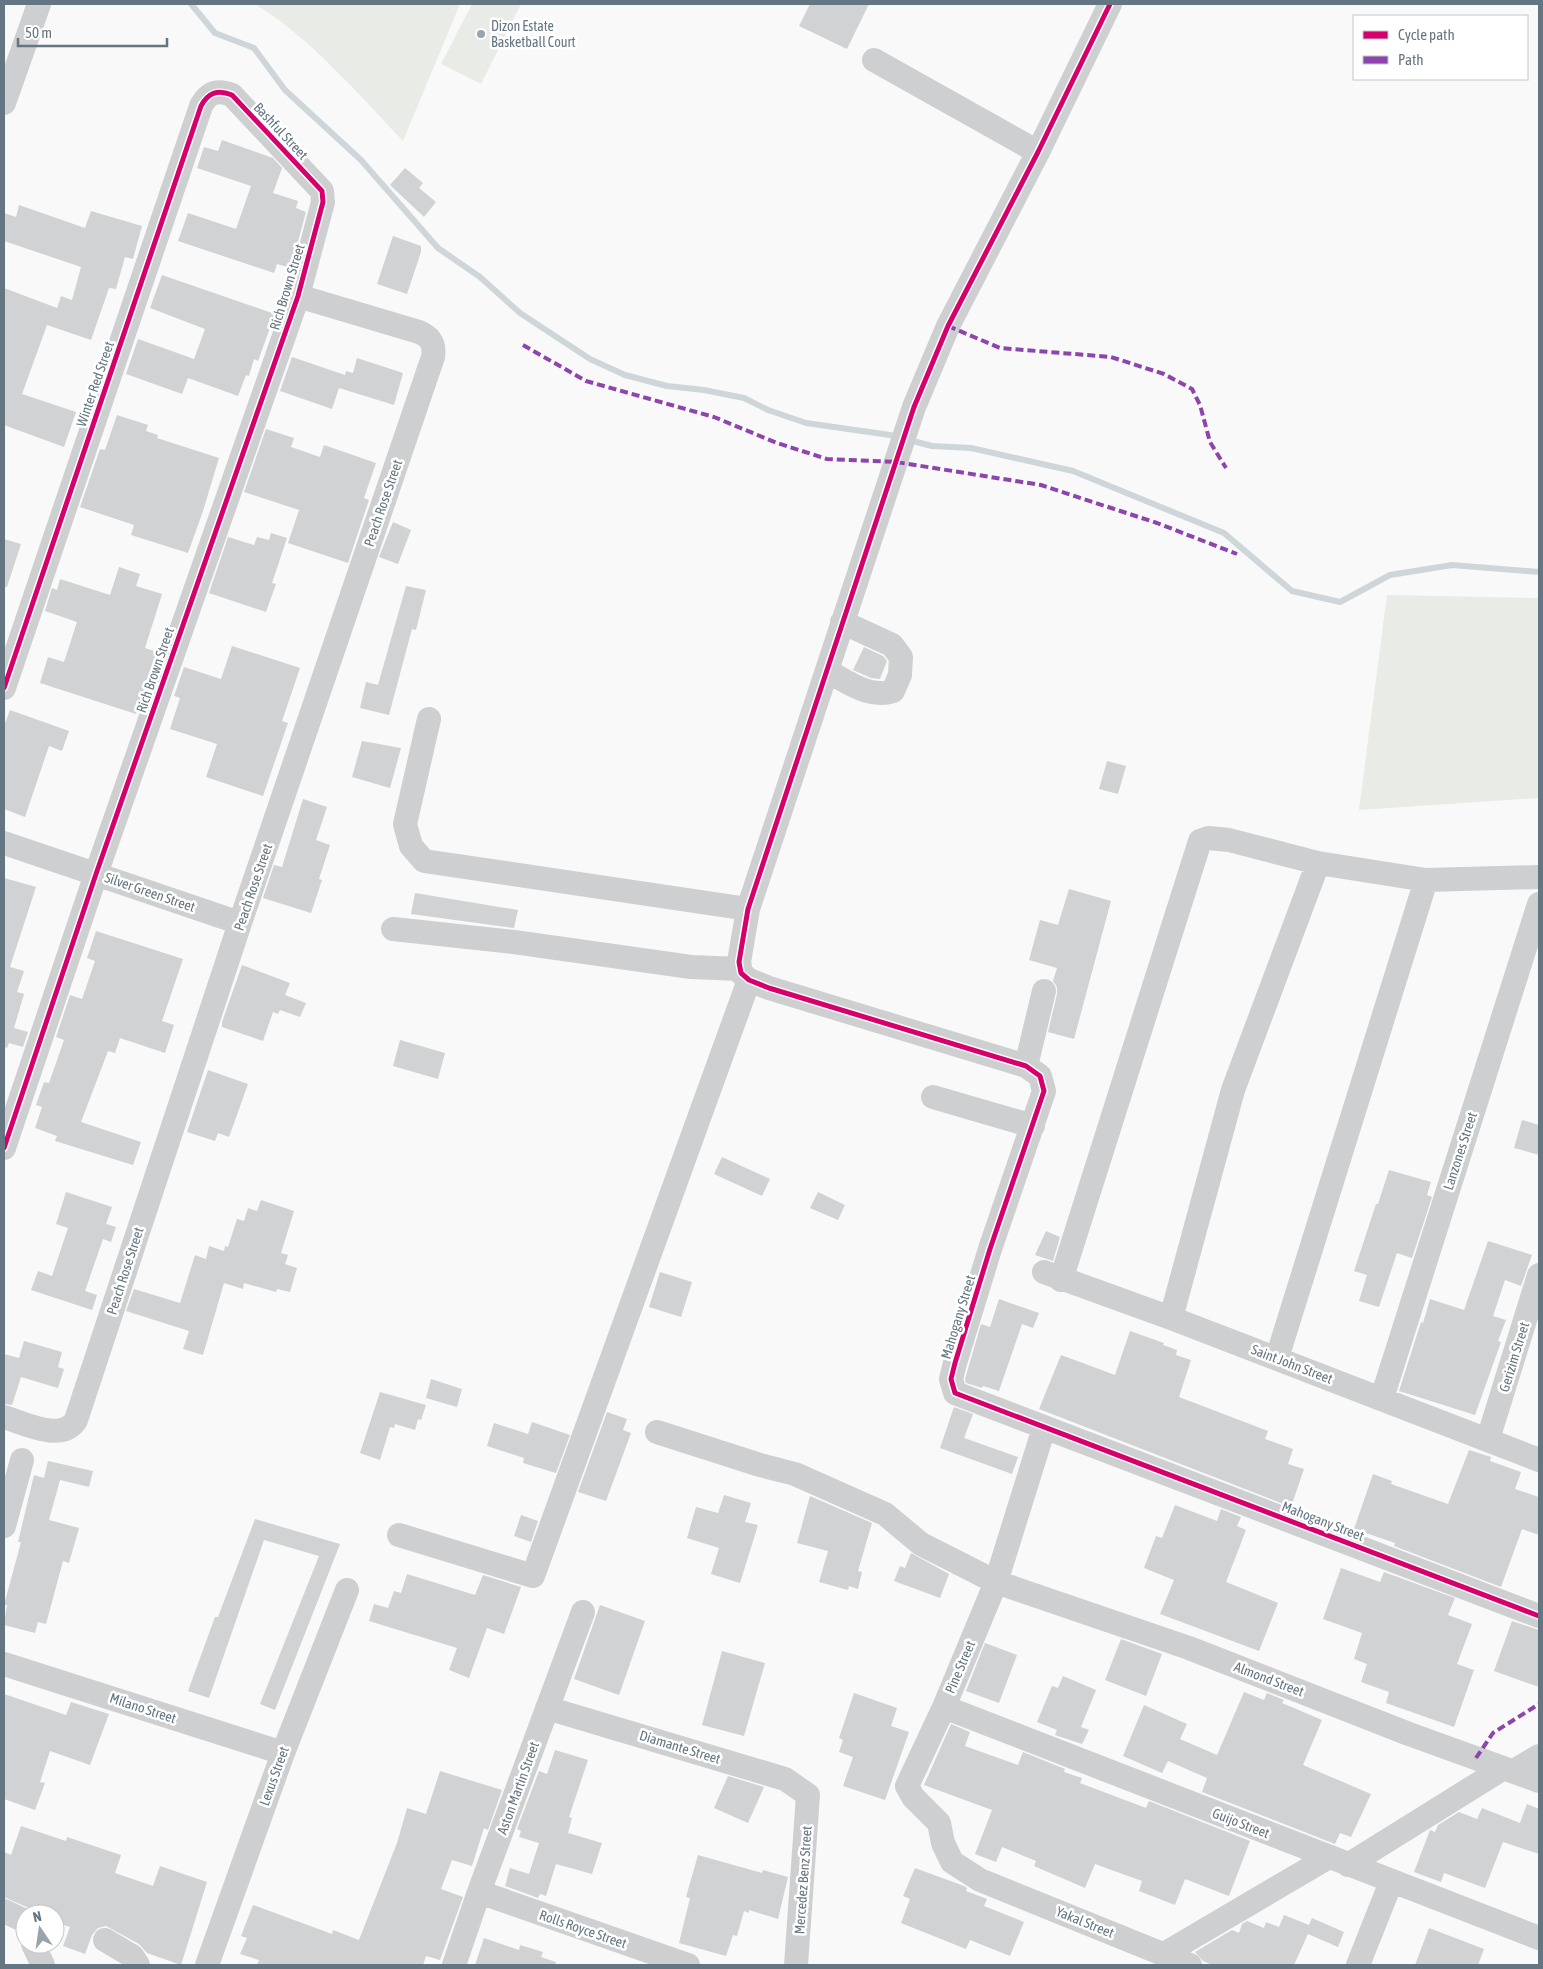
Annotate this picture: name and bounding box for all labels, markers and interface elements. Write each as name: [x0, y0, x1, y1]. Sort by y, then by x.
scale bar: [18, 15, 166, 47]
legend: [1353, 15, 1528, 80]
place label: Dizon Estate Basketball Court: [491, 18, 576, 50]
text: 50 m: [25, 24, 52, 41]
text: Cycle path: [1398, 26, 1455, 43]
marker: Dizon Estate Basketball Court: [475, 28, 487, 40]
text: Path: [1398, 51, 1424, 68]
street label: Bashful Street: [251, 99, 311, 163]
street label: Rich Brown Street: [266, 242, 308, 332]
street label: Winter Red Street: [73, 339, 117, 429]
street label: Peach Rose Street: [361, 457, 405, 549]
street label: Rich Brown Street: [133, 625, 177, 715]
street label: Peach Rose Street: [231, 841, 275, 933]
street label: Silver Green Street: [103, 869, 197, 915]
street label: Lanzones Street: [1440, 1110, 1480, 1192]
street label: Peach Rose Street: [103, 1225, 147, 1317]
street label: Mahogany Street: [938, 1273, 978, 1361]
street label: Gerizim Street: [1496, 1320, 1532, 1394]
street label: Saint John Street: [1249, 1341, 1335, 1387]
street label: Mahogany Street: [1280, 1498, 1366, 1544]
street label: Pine Street: [942, 1638, 978, 1696]
street label: Almond Street: [1232, 1658, 1306, 1700]
street label: Milano Street: [108, 1690, 178, 1726]
street label: Diamante Street: [638, 1727, 722, 1767]
street label: Aston Martin Street: [494, 1739, 542, 1837]
street label: Lexus Street: [256, 1744, 292, 1808]
street label: Guijo Street: [1210, 1805, 1272, 1841]
street label: Mercedez Benz Street: [791, 1825, 815, 1935]
street label: Yakal Street: [1054, 1903, 1116, 1941]
north arrow: [15, 1904, 65, 1954]
street label: Rolls Royce Street: [537, 1907, 629, 1951]
text: N: [31, 1908, 43, 1925]

